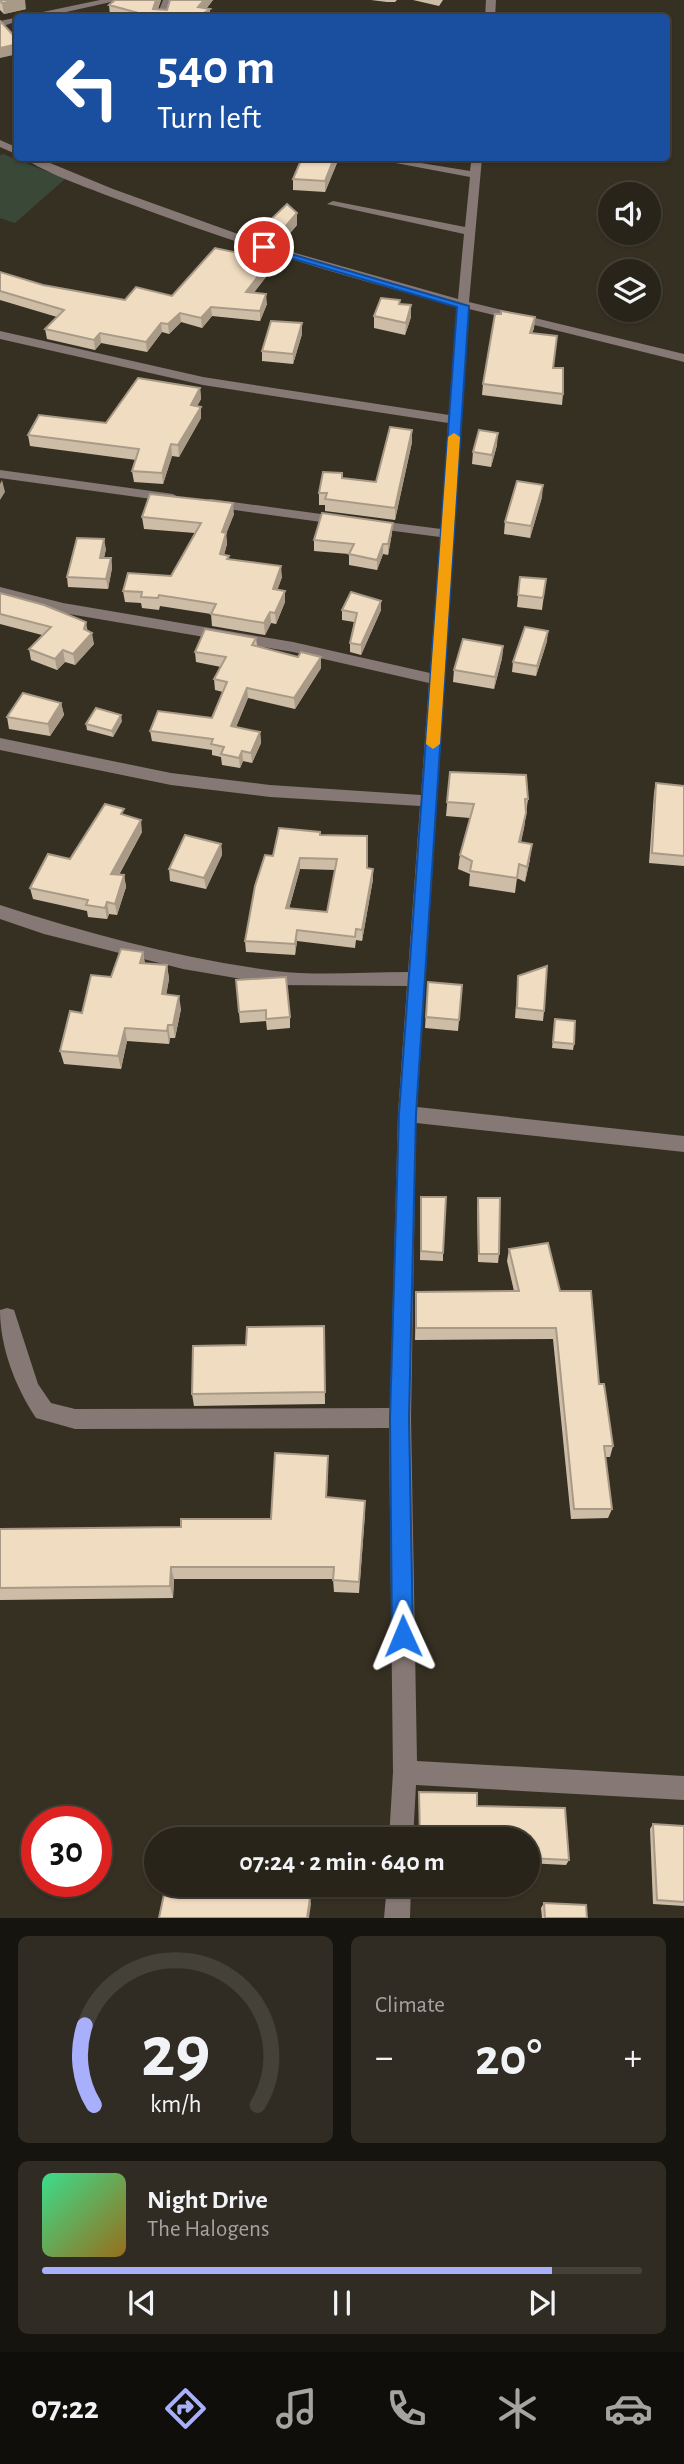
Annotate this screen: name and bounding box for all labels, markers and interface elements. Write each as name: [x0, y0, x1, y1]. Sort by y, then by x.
icon: left: [42, 42, 133, 133]
text: 540 m: [157, 44, 275, 93]
text: Turn left: [157, 102, 261, 134]
map controls: [598, 182, 661, 322]
button: sound: [598, 182, 661, 245]
pin: [234, 217, 294, 277]
icon: arrive: [245, 228, 283, 266]
button: layers: [598, 259, 661, 322]
position arrow: [366, 1599, 440, 1673]
speed limit sign: 30: [21, 1806, 112, 1897]
text: 07:24 · 2 min · 640 m: [239, 1849, 445, 1875]
text: Climate: [375, 1994, 445, 2017]
text: 29: [141, 2018, 210, 2091]
text: 20°: [475, 2032, 542, 2084]
text: −: [375, 2039, 393, 2077]
text: +: [624, 2039, 642, 2077]
text: km/h: [150, 2092, 201, 2117]
text: Night Drive: [147, 2187, 268, 2213]
text: The Halogens: [147, 2218, 269, 2241]
icon: previous: [123, 2284, 161, 2322]
icon: pause: [323, 2284, 361, 2322]
icon: next: [523, 2284, 561, 2322]
icon: directions: [161, 2384, 210, 2433]
icon: music: [272, 2384, 321, 2433]
icon: phone: [382, 2384, 431, 2433]
icon: climate: [493, 2384, 542, 2433]
icon: car: [604, 2384, 653, 2433]
text: 07:22: [31, 2392, 99, 2424]

